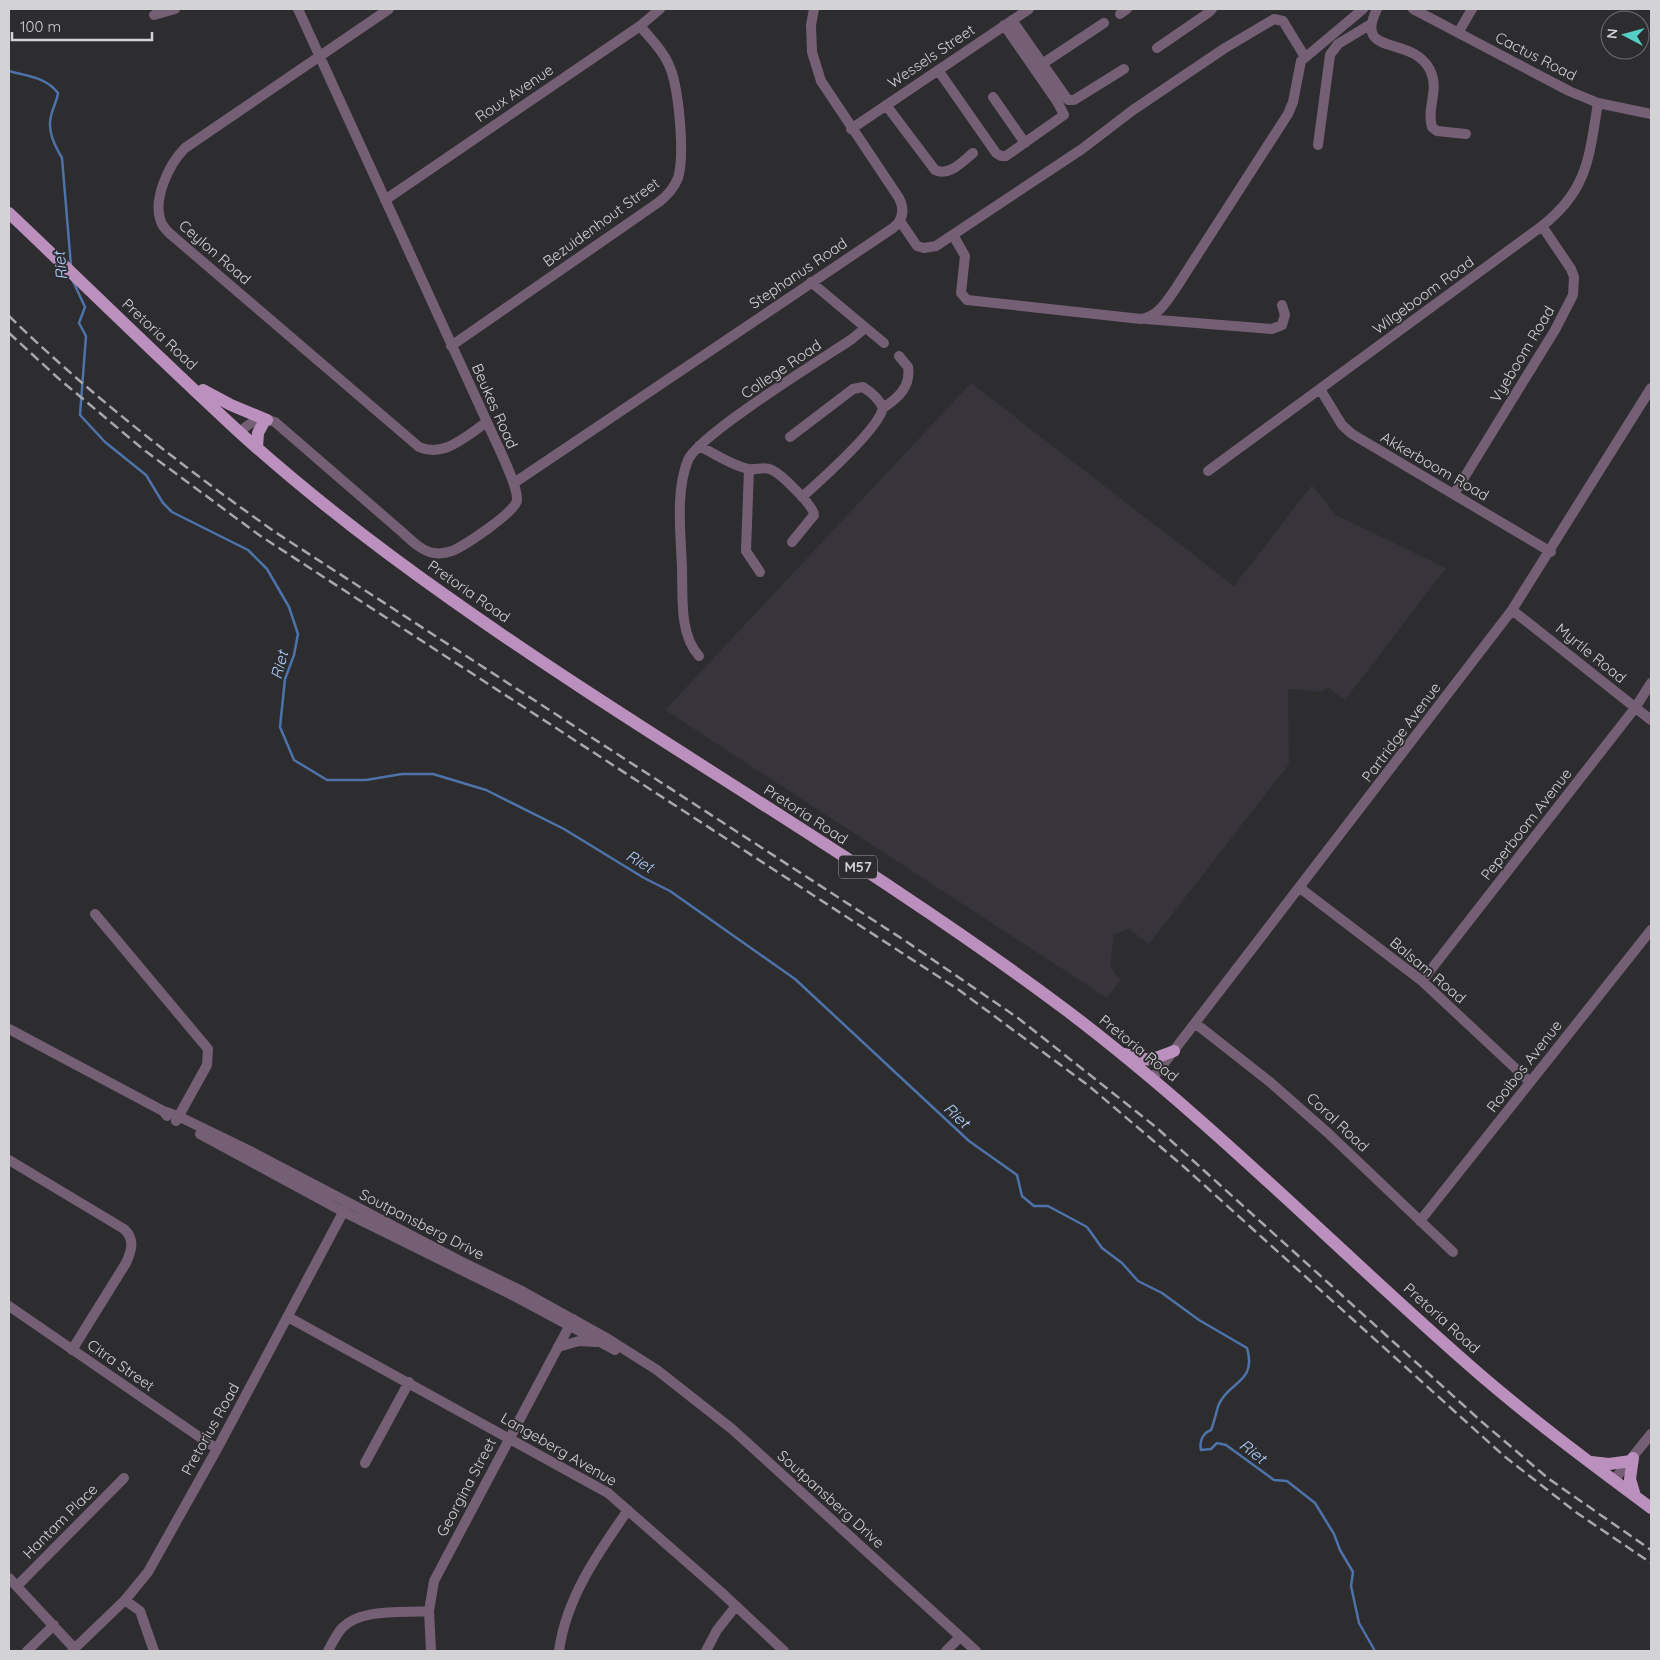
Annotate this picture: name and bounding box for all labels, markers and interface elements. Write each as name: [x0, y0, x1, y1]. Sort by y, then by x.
scale bar: [12, 10, 152, 42]
north arrow: [1600, 10, 1650, 60]
text: 100 m: [20, 17, 61, 36]
street label: Wessels Street: [884, 20, 978, 92]
street label: Cactus Road: [1492, 27, 1580, 85]
text: N: [1603, 28, 1622, 40]
street label: Roux Avenue: [471, 60, 557, 126]
street label: Bezuidenhout Street: [539, 173, 663, 271]
street label: Ceylon Road: [175, 216, 255, 288]
street label: Stephanus Road: [745, 233, 851, 313]
water label: Riet: [48, 249, 71, 281]
street label: Wilgeboom Road: [1369, 252, 1477, 338]
street label: Pretoria Road: [118, 294, 202, 374]
street label: Vyeboom Road: [1486, 302, 1558, 406]
street label: College Road: [737, 335, 825, 403]
street label: Beukes Road: [468, 360, 522, 452]
street label: Akkerboom Road: [1378, 427, 1492, 505]
street label: Pretoria Road: [424, 556, 514, 626]
street label: Myrtle Road: [1552, 619, 1630, 687]
water label: Riet: [266, 647, 293, 681]
street label: Partridge Avenue: [1357, 678, 1445, 786]
street label: Peperboom Avenue: [1476, 764, 1576, 884]
street label: Pretoria Road: [760, 780, 852, 848]
water label: Riet: [623, 845, 659, 878]
road number: M57: [839, 856, 877, 879]
street label: Balsam Road: [1386, 933, 1470, 1007]
street label: Pretoria Road: [1096, 1010, 1182, 1086]
street label: Rooibos Avenue: [1482, 1016, 1566, 1116]
street label: Coral Road: [1303, 1088, 1373, 1156]
water label: Riet: [940, 1098, 975, 1133]
street label: Soutpansberg Drive: [356, 1184, 488, 1264]
street label: Pretoria Road: [1400, 1279, 1484, 1357]
street label: Citra Street: [84, 1335, 158, 1395]
street label: Pretorius Road: [177, 1379, 243, 1479]
street label: Langeberg Avenue: [497, 1408, 621, 1490]
street label: Georgina Street: [432, 1434, 500, 1540]
water label: Riet: [1236, 1434, 1272, 1469]
street label: Soutpansberg Drive: [773, 1446, 889, 1552]
street label: Hantam Place: [19, 1480, 101, 1562]

